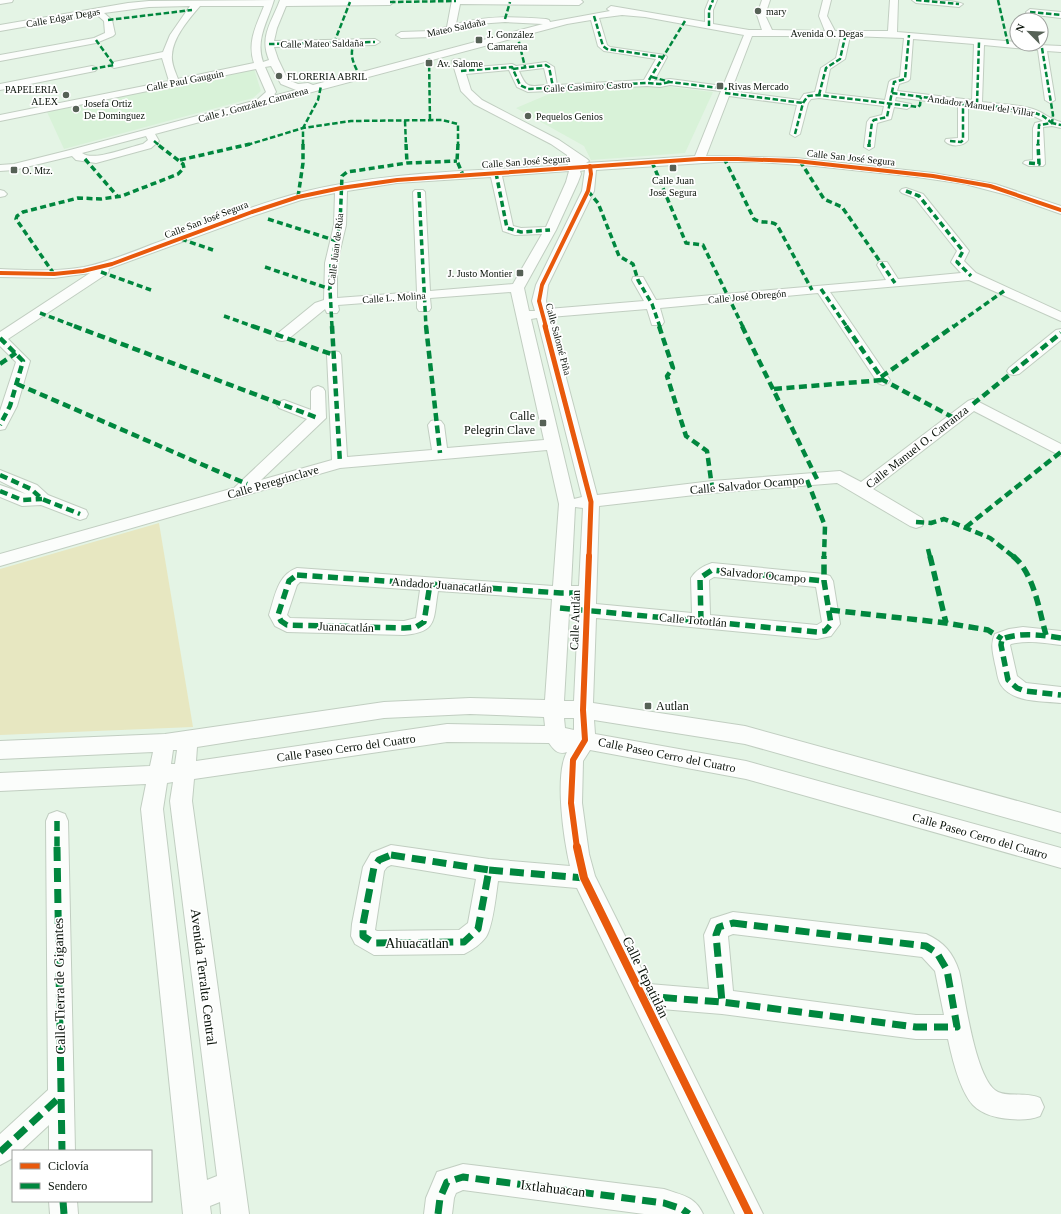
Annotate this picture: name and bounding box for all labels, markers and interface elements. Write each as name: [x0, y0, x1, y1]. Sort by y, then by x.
street label: Calle Edgar Degas: [25, 6, 101, 29]
marker: mary: [753, 6, 763, 16]
place label: mary: [766, 6, 787, 17]
north arrow: [1009, 12, 1049, 52]
street label: Mateo Saldaña: [426, 16, 487, 39]
text: N: [1013, 22, 1027, 34]
street label: Avenida O. Degas: [791, 28, 864, 39]
place label: J. González Camarena: [487, 29, 534, 52]
marker: J. González Camarena: [474, 35, 484, 45]
street label: Calle Mateo Saldaña: [280, 37, 364, 50]
marker: Av. Salome: [424, 58, 434, 68]
place label: Av. Salome: [437, 58, 483, 69]
street label: Calle Paul Gauguin: [146, 68, 225, 93]
marker: FLORERIA ABRIL: [274, 71, 284, 81]
place label: FLORERIA ABRIL: [287, 71, 367, 82]
street label: Calle Casimiro Castro: [543, 79, 633, 94]
marker: Rivas Mercado: [715, 81, 725, 91]
place label: Rivas Mercado: [728, 81, 789, 92]
place label: PAPELERIA ALEX: [5, 84, 59, 107]
street label: Calle J. González Camarena: [197, 84, 310, 124]
marker: PAPELERIA ALEX: [61, 90, 71, 100]
street label: Andador Manuel del Villar: [927, 93, 1036, 119]
place label: Josefa Ortiz De Dominguez: [84, 98, 145, 121]
marker: Josefa Ortiz De Dominguez: [71, 104, 81, 114]
marker: Pequelos Genios: [523, 111, 533, 121]
place label: Pequelos Genios: [536, 111, 603, 122]
street label: Calle San José Segura: [806, 147, 896, 168]
street label: Calle San José Segura: [481, 153, 571, 170]
marker: Calle Juan Jose Segura: [668, 163, 678, 173]
marker: O. Mtz.: [9, 165, 19, 175]
place label: O. Mtz.: [22, 165, 53, 176]
place label: Calle Juan Jose Segura: [649, 175, 697, 198]
street label: Calle San José Segura: [163, 198, 250, 240]
street label: Calle Juan de Rúa: [326, 212, 345, 286]
place label: J. Justo Montier: [448, 268, 513, 279]
marker: J. Justo Montier: [515, 268, 525, 278]
street label: Calle José Obregón: [708, 288, 787, 305]
street label: Calle L. Molina: [362, 290, 427, 305]
street label: Calle Salomé Piña: [544, 302, 574, 377]
street label: Calle Manuel O. Carranza: [863, 402, 971, 491]
place label: Calle Pelegrin Clave: [464, 409, 535, 437]
marker: Calle Pelegrin Clave: [538, 418, 548, 428]
street label: Calle Peregrinclave: [226, 462, 320, 502]
street label: Calle Salvador Ocampo: [689, 473, 805, 497]
street label: Salvador Ocampo: [719, 564, 807, 586]
street label: Andador Juanacatlán: [391, 574, 493, 596]
street label: Calle Autlán: [567, 590, 583, 650]
street label: Calle Tototlán: [659, 610, 727, 630]
street label: Juanacatlán: [318, 619, 374, 635]
place label: Autlan: [656, 699, 689, 713]
marker: Autlan: [643, 701, 653, 711]
street label: Calle Paseo Cerro del Cuatro: [276, 731, 416, 765]
street label: Calle Paseo Cerro del Cuatro: [597, 735, 737, 775]
street label: Calle Paseo Cerro del Cuatro: [911, 810, 1049, 862]
street label: Avenida Terralta Central: [188, 908, 219, 1046]
street label: Calle Tierra de Gigantes: [51, 918, 68, 1054]
street label: Calle Tepatitlán: [619, 934, 672, 1020]
street label: Ahuacatlan: [385, 936, 449, 951]
legend: [12, 1150, 152, 1202]
text: Ciclovía: [48, 1159, 89, 1173]
street label: Ixtlahuacan: [520, 1177, 586, 1200]
text: Sendero: [48, 1179, 87, 1193]

